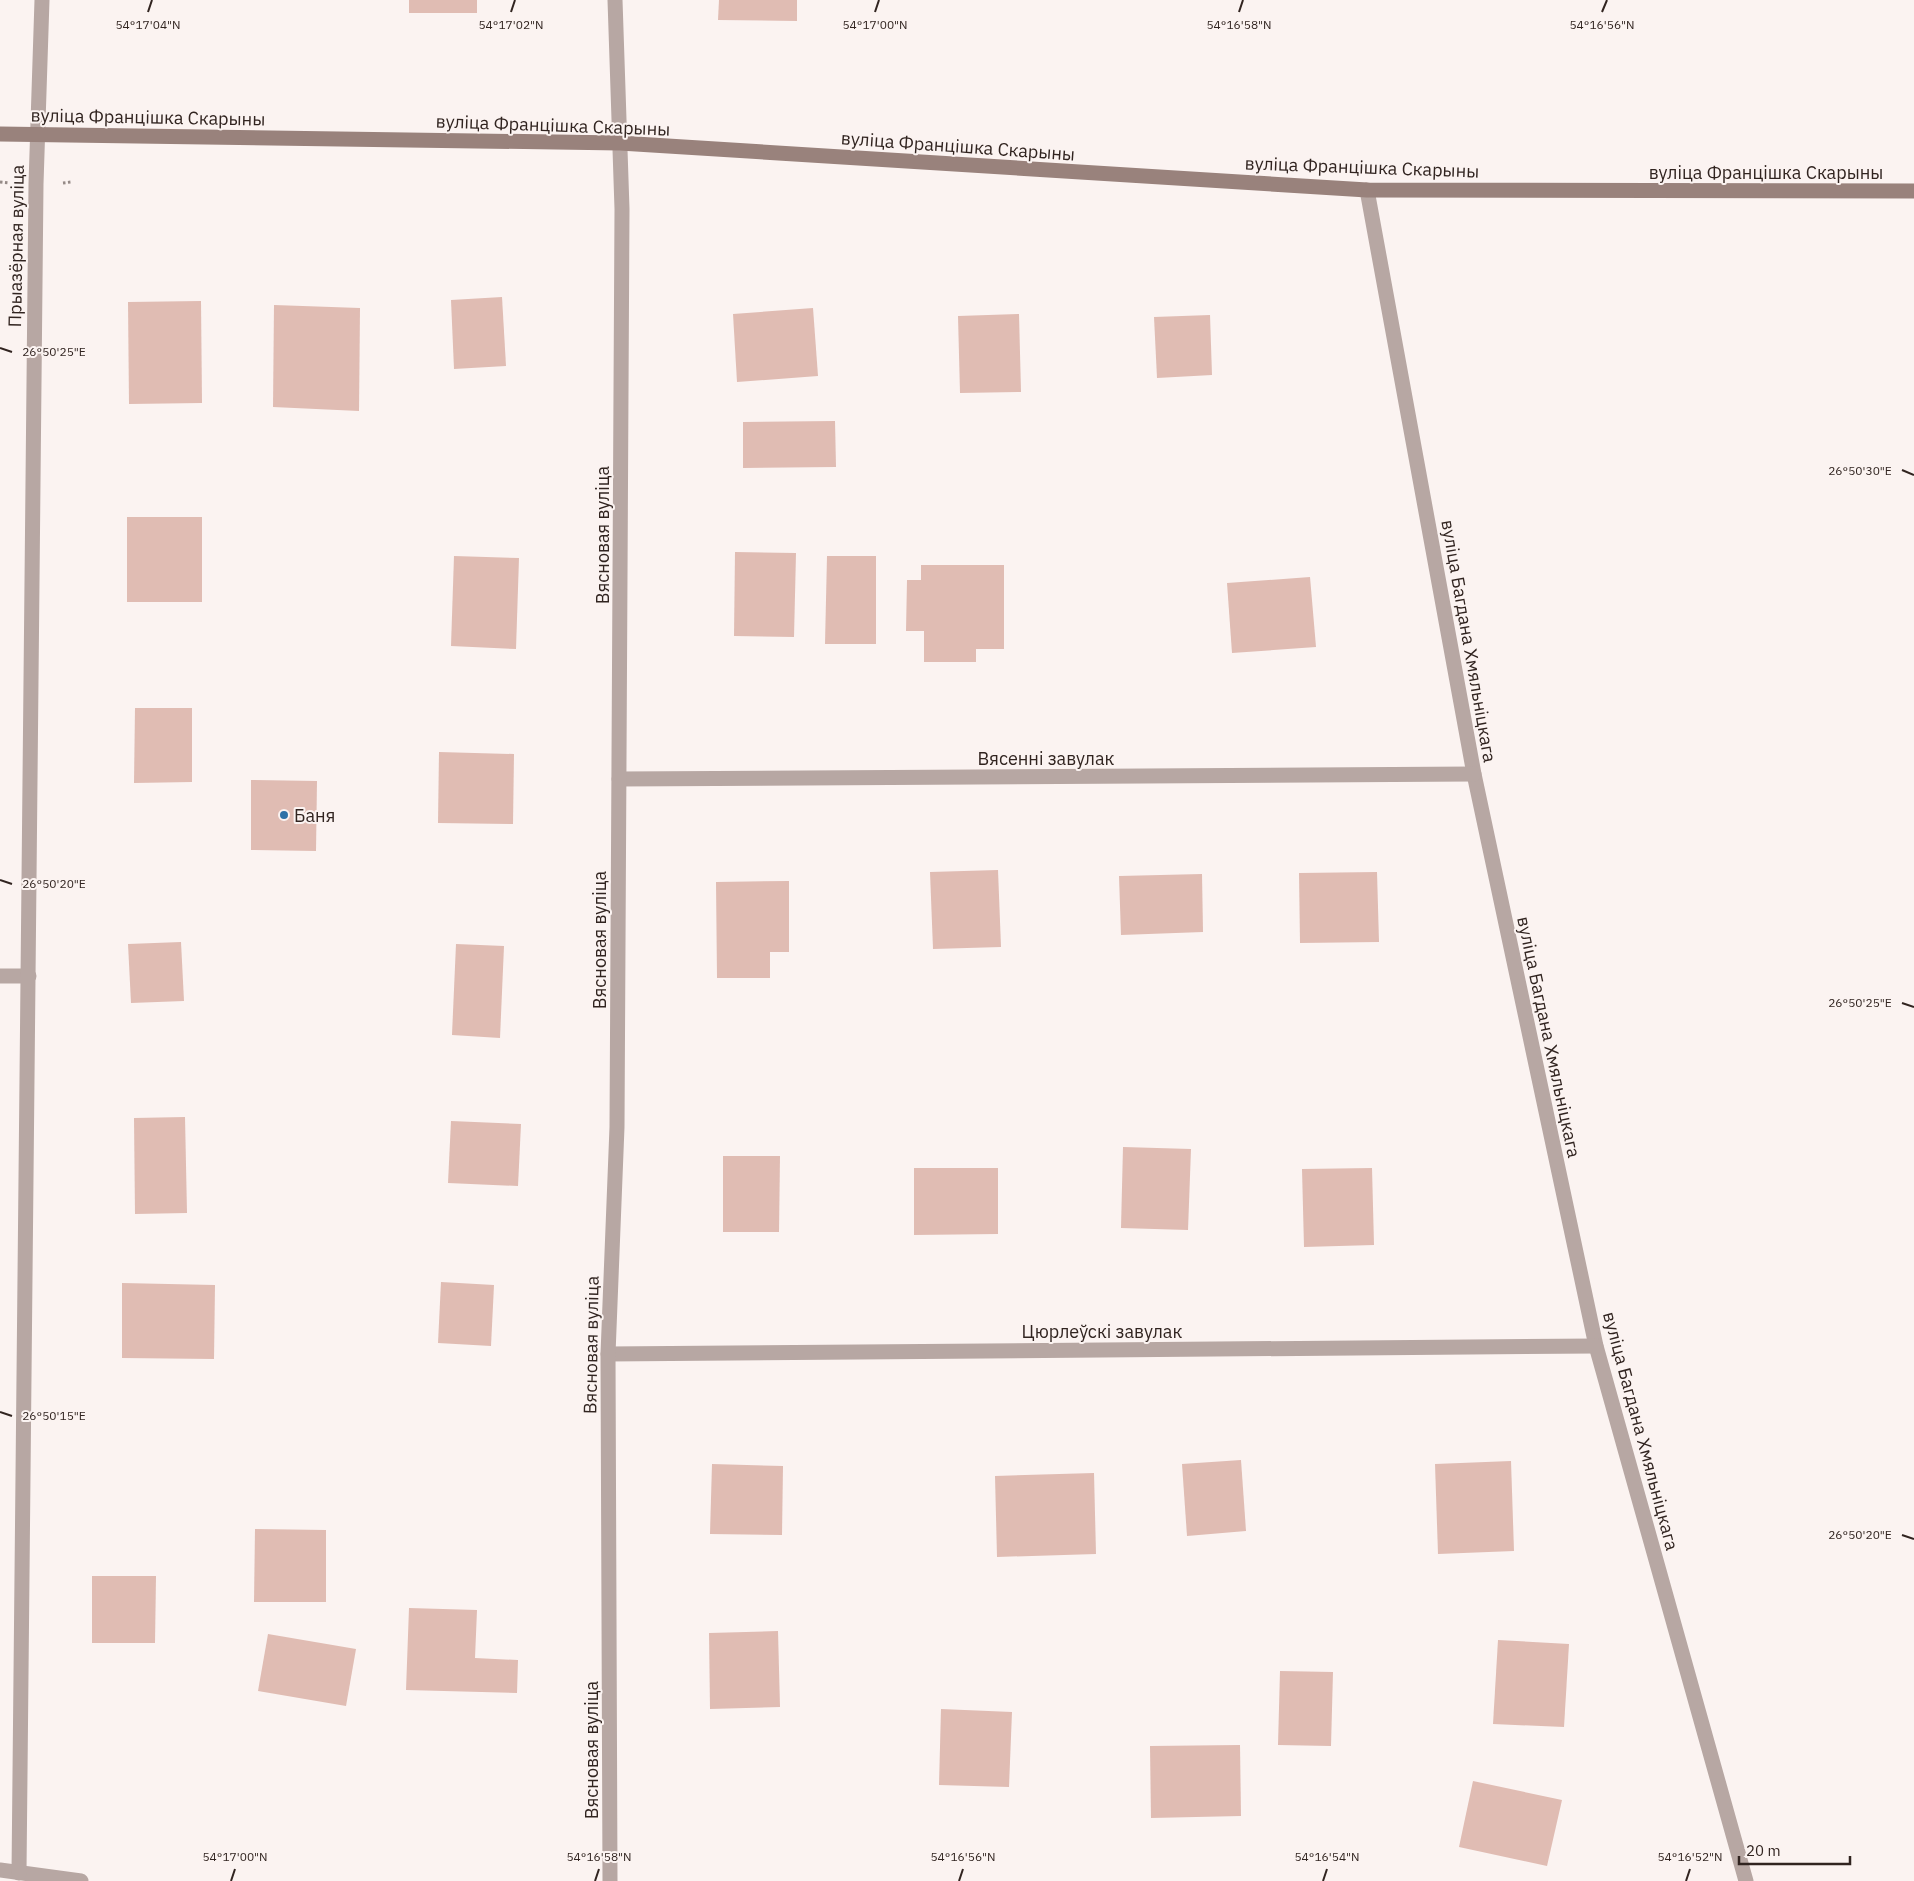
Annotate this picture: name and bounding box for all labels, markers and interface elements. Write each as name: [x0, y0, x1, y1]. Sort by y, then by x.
text: 54°17'04"N: [115, 17, 181, 32]
text: 54°17'02"N: [478, 17, 544, 32]
text: 54°17'00"N: [842, 17, 908, 32]
text: 54°16'58"N: [1206, 17, 1272, 32]
text: 54°16'56"N: [1569, 17, 1635, 32]
street label: вуліца Францішка Скарыны: [31, 103, 265, 131]
street label: вуліца Францішка Скарыны: [435, 109, 671, 141]
street label: вуліца Францішка Скарыны: [840, 126, 1076, 166]
street label: вуліца Францішка Скарыны: [1244, 151, 1480, 183]
street label: вуліца Францішка Скарыны: [1649, 161, 1883, 184]
street label: Прыазёрная вуліца: [3, 164, 29, 328]
text: 26°50'25"E: [22, 344, 86, 359]
text: 26°50'30"E: [1828, 463, 1892, 478]
street label: Вясновая вуліца: [591, 465, 614, 604]
street label: вуліца Багдана Хмяльніцкага: [1436, 518, 1502, 765]
street label: Вясенні завулак: [978, 747, 1115, 770]
place label: Баня: [294, 804, 335, 827]
marker: Баня: [278, 809, 290, 821]
street label: Вясновая вуліца: [588, 870, 611, 1009]
text: 26°50'20"E: [22, 876, 86, 891]
street label: вуліца Багдана Хмяльніцкага: [1512, 914, 1586, 1160]
text: 26°50'25"E: [1828, 995, 1892, 1010]
street label: Вясновая вуліца: [578, 1275, 604, 1414]
street label: вуліца Багдана Хмяльніцкага: [1598, 1309, 1684, 1553]
street label: Цюрлеўскі завулак: [1022, 1320, 1182, 1343]
text: 26°50'15"E: [22, 1408, 86, 1423]
text: 26°50'20"E: [1828, 1527, 1892, 1542]
street label: Вясновая вуліца: [580, 1680, 603, 1819]
scale bar: [1739, 1834, 1850, 1866]
text: 20 m: [1746, 1841, 1781, 1860]
text: 54°17'00"N: [202, 1849, 268, 1864]
text: 54°16'58"N: [566, 1849, 632, 1864]
text: 54°16'56"N: [930, 1849, 996, 1864]
text: 54°16'54"N: [1294, 1849, 1360, 1864]
text: 54°16'52"N: [1657, 1849, 1723, 1864]

